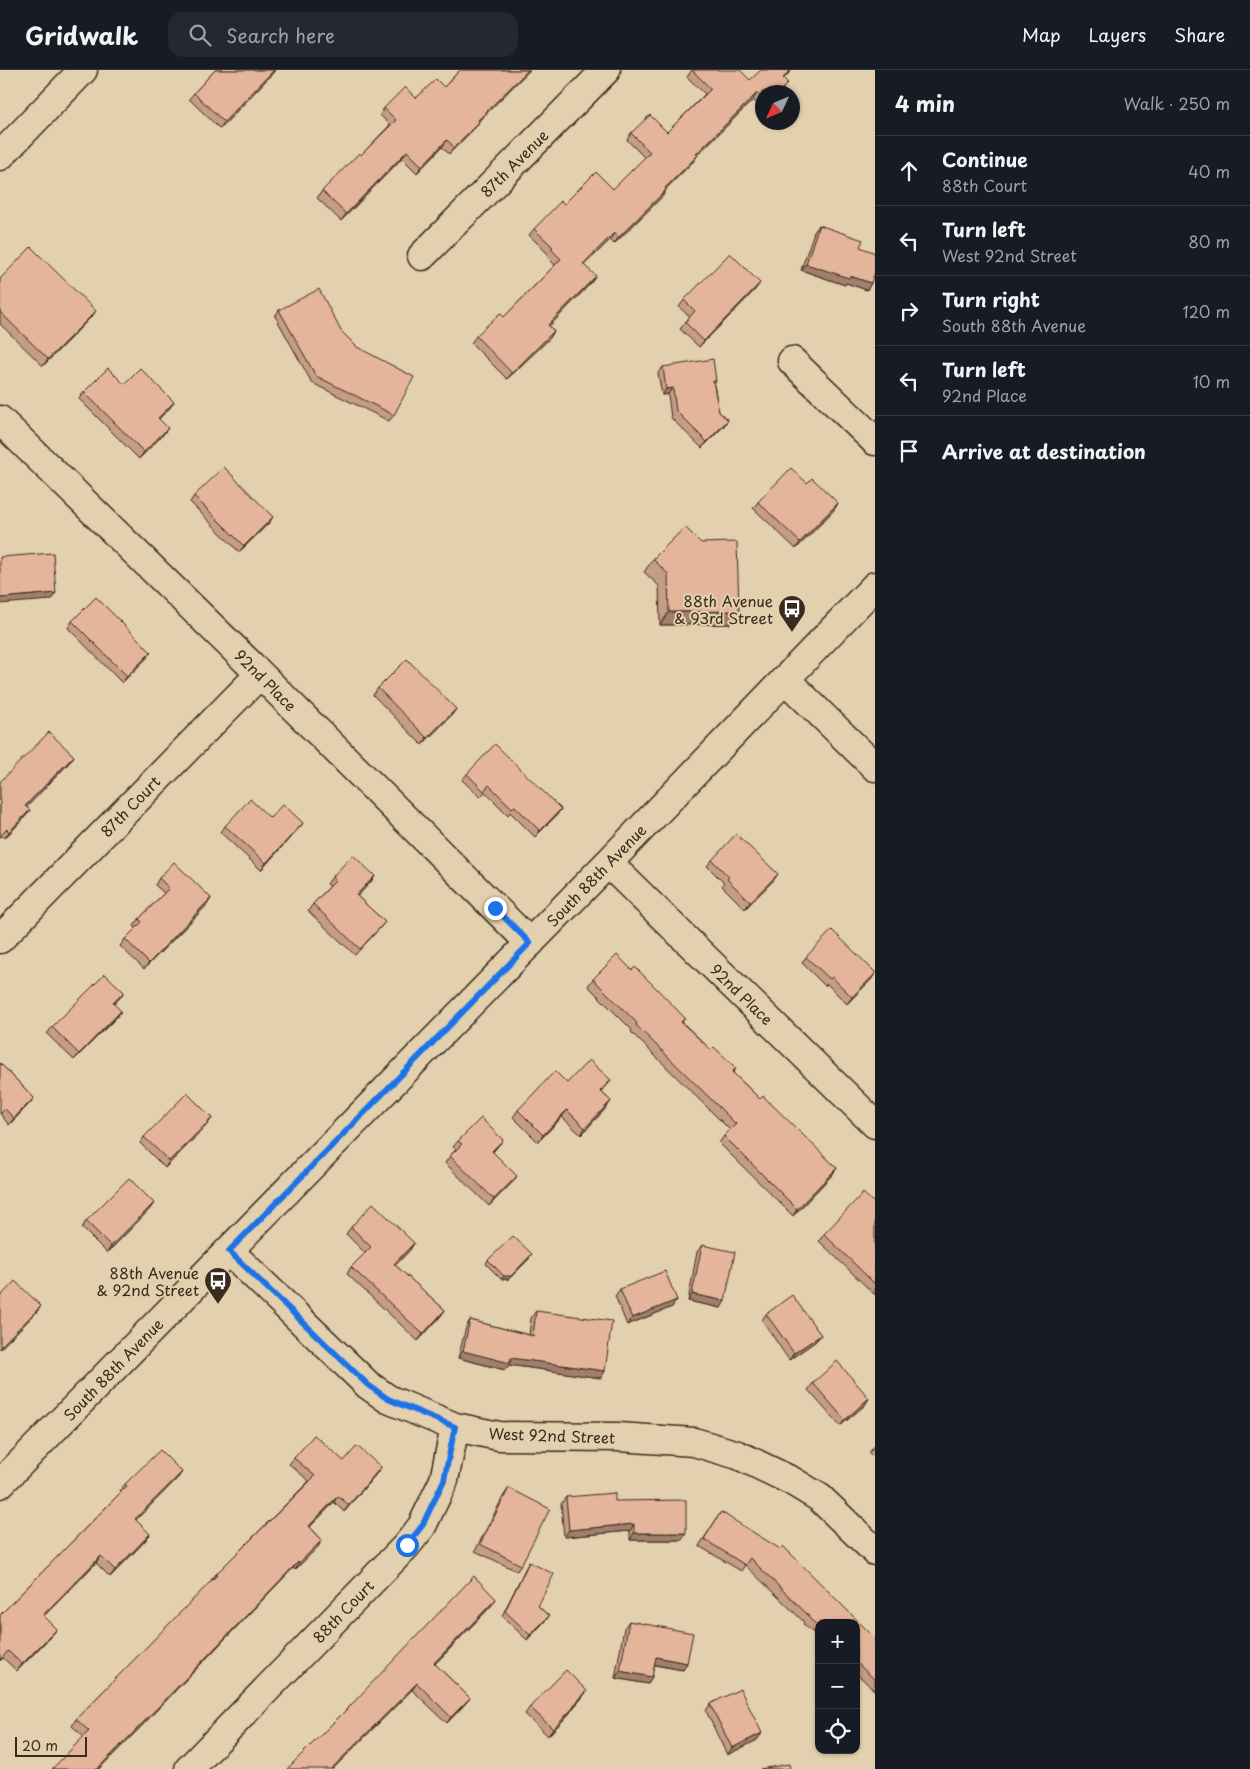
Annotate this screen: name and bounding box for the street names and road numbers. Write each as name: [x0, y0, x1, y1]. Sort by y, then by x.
street label: 87th Avenue: [475, 124, 553, 202]
street label: 92nd Place: [230, 644, 302, 716]
street label: 87th Court: [95, 770, 165, 842]
street label: South 88th Avenue: [541, 818, 651, 932]
street label: 92nd Place: [705, 958, 779, 1030]
street label: South 88th Avenue: [58, 1312, 168, 1426]
street label: West 92nd Street: [488, 1421, 616, 1449]
street label: 88th Court: [307, 1574, 379, 1648]

